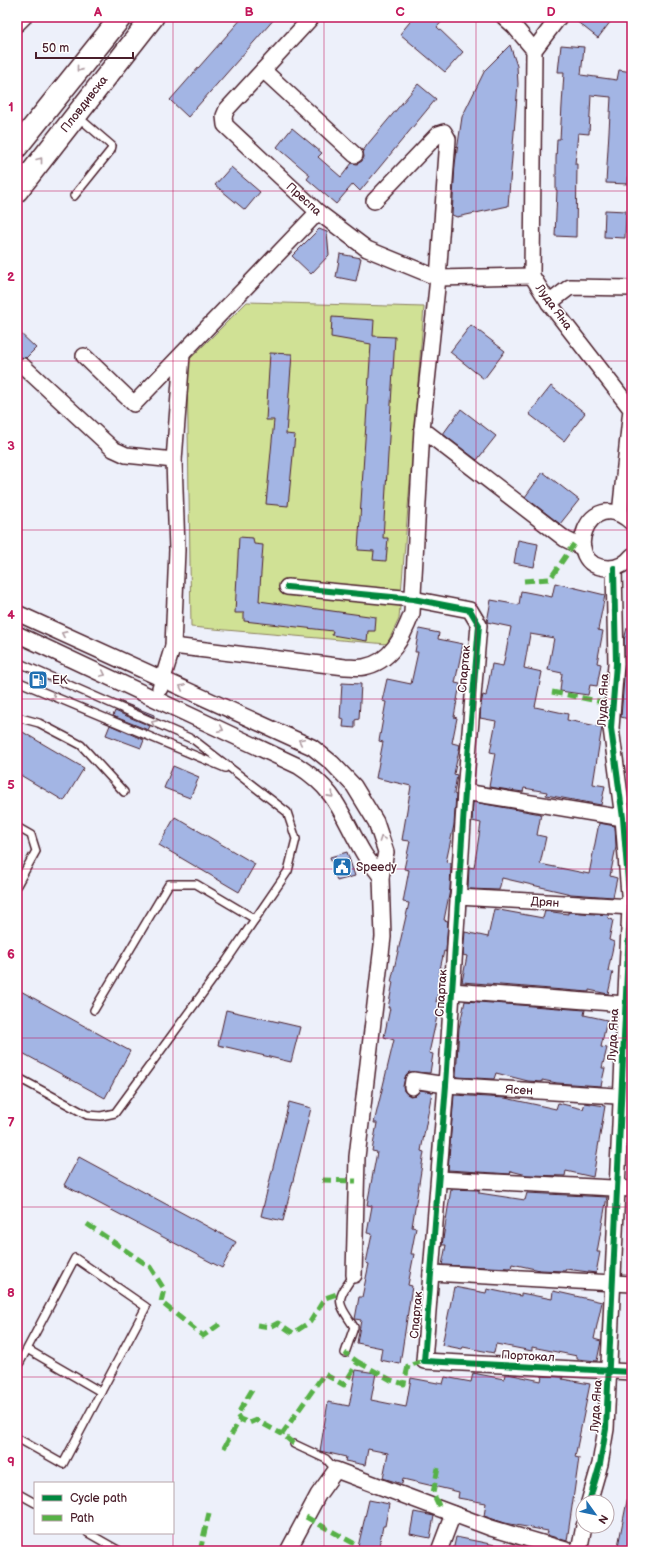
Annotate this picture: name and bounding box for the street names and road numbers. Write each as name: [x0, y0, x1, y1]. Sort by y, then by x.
street label: Пловдивска: [58, 73, 111, 136]
street label: Преспа: [283, 180, 324, 219]
street label: Луда Яна: [531, 281, 575, 333]
street label: Спартак: [455, 644, 474, 693]
street label: Луда Яна: [595, 673, 612, 728]
street label: Дрян: [530, 894, 560, 911]
street label: Спартак: [432, 968, 451, 1017]
street label: Луда Яна: [605, 1008, 622, 1063]
street label: Ясен: [505, 1082, 533, 1099]
street label: Спартак: [407, 1290, 426, 1339]
street label: Портокал: [501, 1348, 555, 1365]
street label: Луда Яна: [587, 1379, 606, 1434]

